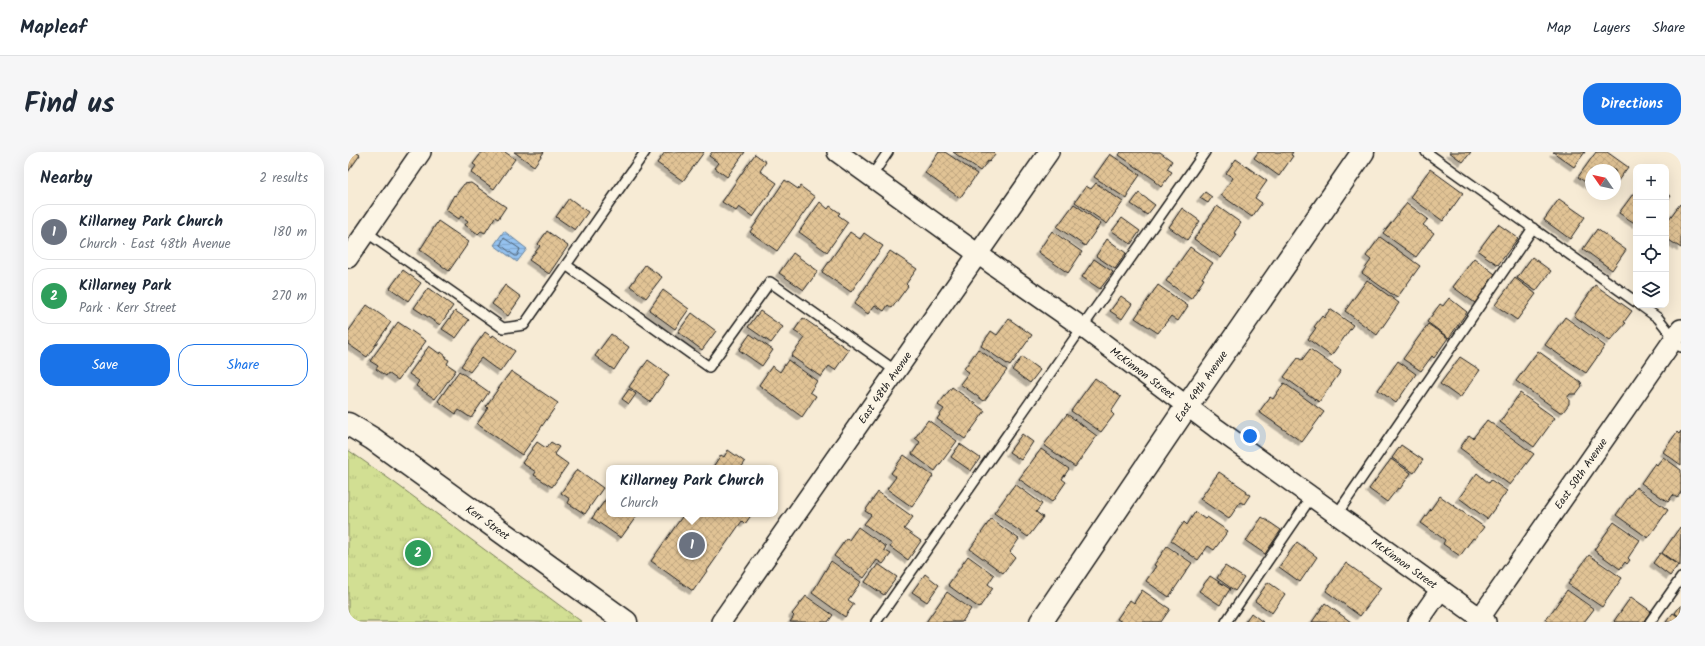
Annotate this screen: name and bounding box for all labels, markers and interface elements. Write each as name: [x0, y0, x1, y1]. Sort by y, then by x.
text: Mapleaf: [20, 13, 87, 43]
text: Map: [1547, 17, 1571, 39]
text: Layers: [1593, 17, 1631, 39]
text: Share: [1653, 17, 1685, 39]
text: Find us: [24, 82, 115, 127]
button: Directions: [1583, 83, 1681, 125]
north arrow: [1585, 164, 1621, 200]
map controls: [1633, 164, 1669, 308]
button: +: [1633, 164, 1669, 200]
text: Nearby: [40, 165, 92, 192]
text: 2 results: [260, 168, 308, 189]
button: −: [1633, 200, 1669, 236]
text: Killarney Park Church: [79, 210, 223, 234]
text: 1: [52, 222, 56, 243]
text: 180 m: [273, 222, 307, 243]
text: Church · East 48th Avenue: [79, 234, 231, 255]
button: locate: [1633, 236, 1669, 272]
button: layers: [1633, 272, 1669, 308]
text: Killarney Park: [79, 274, 171, 298]
text: 2: [50, 286, 58, 307]
text: 270 m: [271, 286, 307, 307]
text: Park · Kerr Street: [79, 298, 176, 319]
street label: McKinnon Street: [1106, 343, 1179, 405]
button: Save: [40, 344, 170, 386]
button: Share: [178, 344, 308, 386]
street label: East 49th Avenue: [1171, 347, 1233, 426]
street label: East 48th Avenue: [854, 348, 917, 428]
your location: [1240, 426, 1260, 446]
street label: East 50th Avenue: [1550, 435, 1613, 513]
popup: [606, 465, 778, 517]
text: Killarney Park Church: [620, 469, 764, 493]
text: Church: [620, 493, 658, 514]
street label: Kerr Street: [461, 501, 514, 546]
pin: 1: [679, 530, 705, 560]
street label: McKinnon Street: [1367, 534, 1441, 595]
pin: 2: [405, 538, 431, 568]

